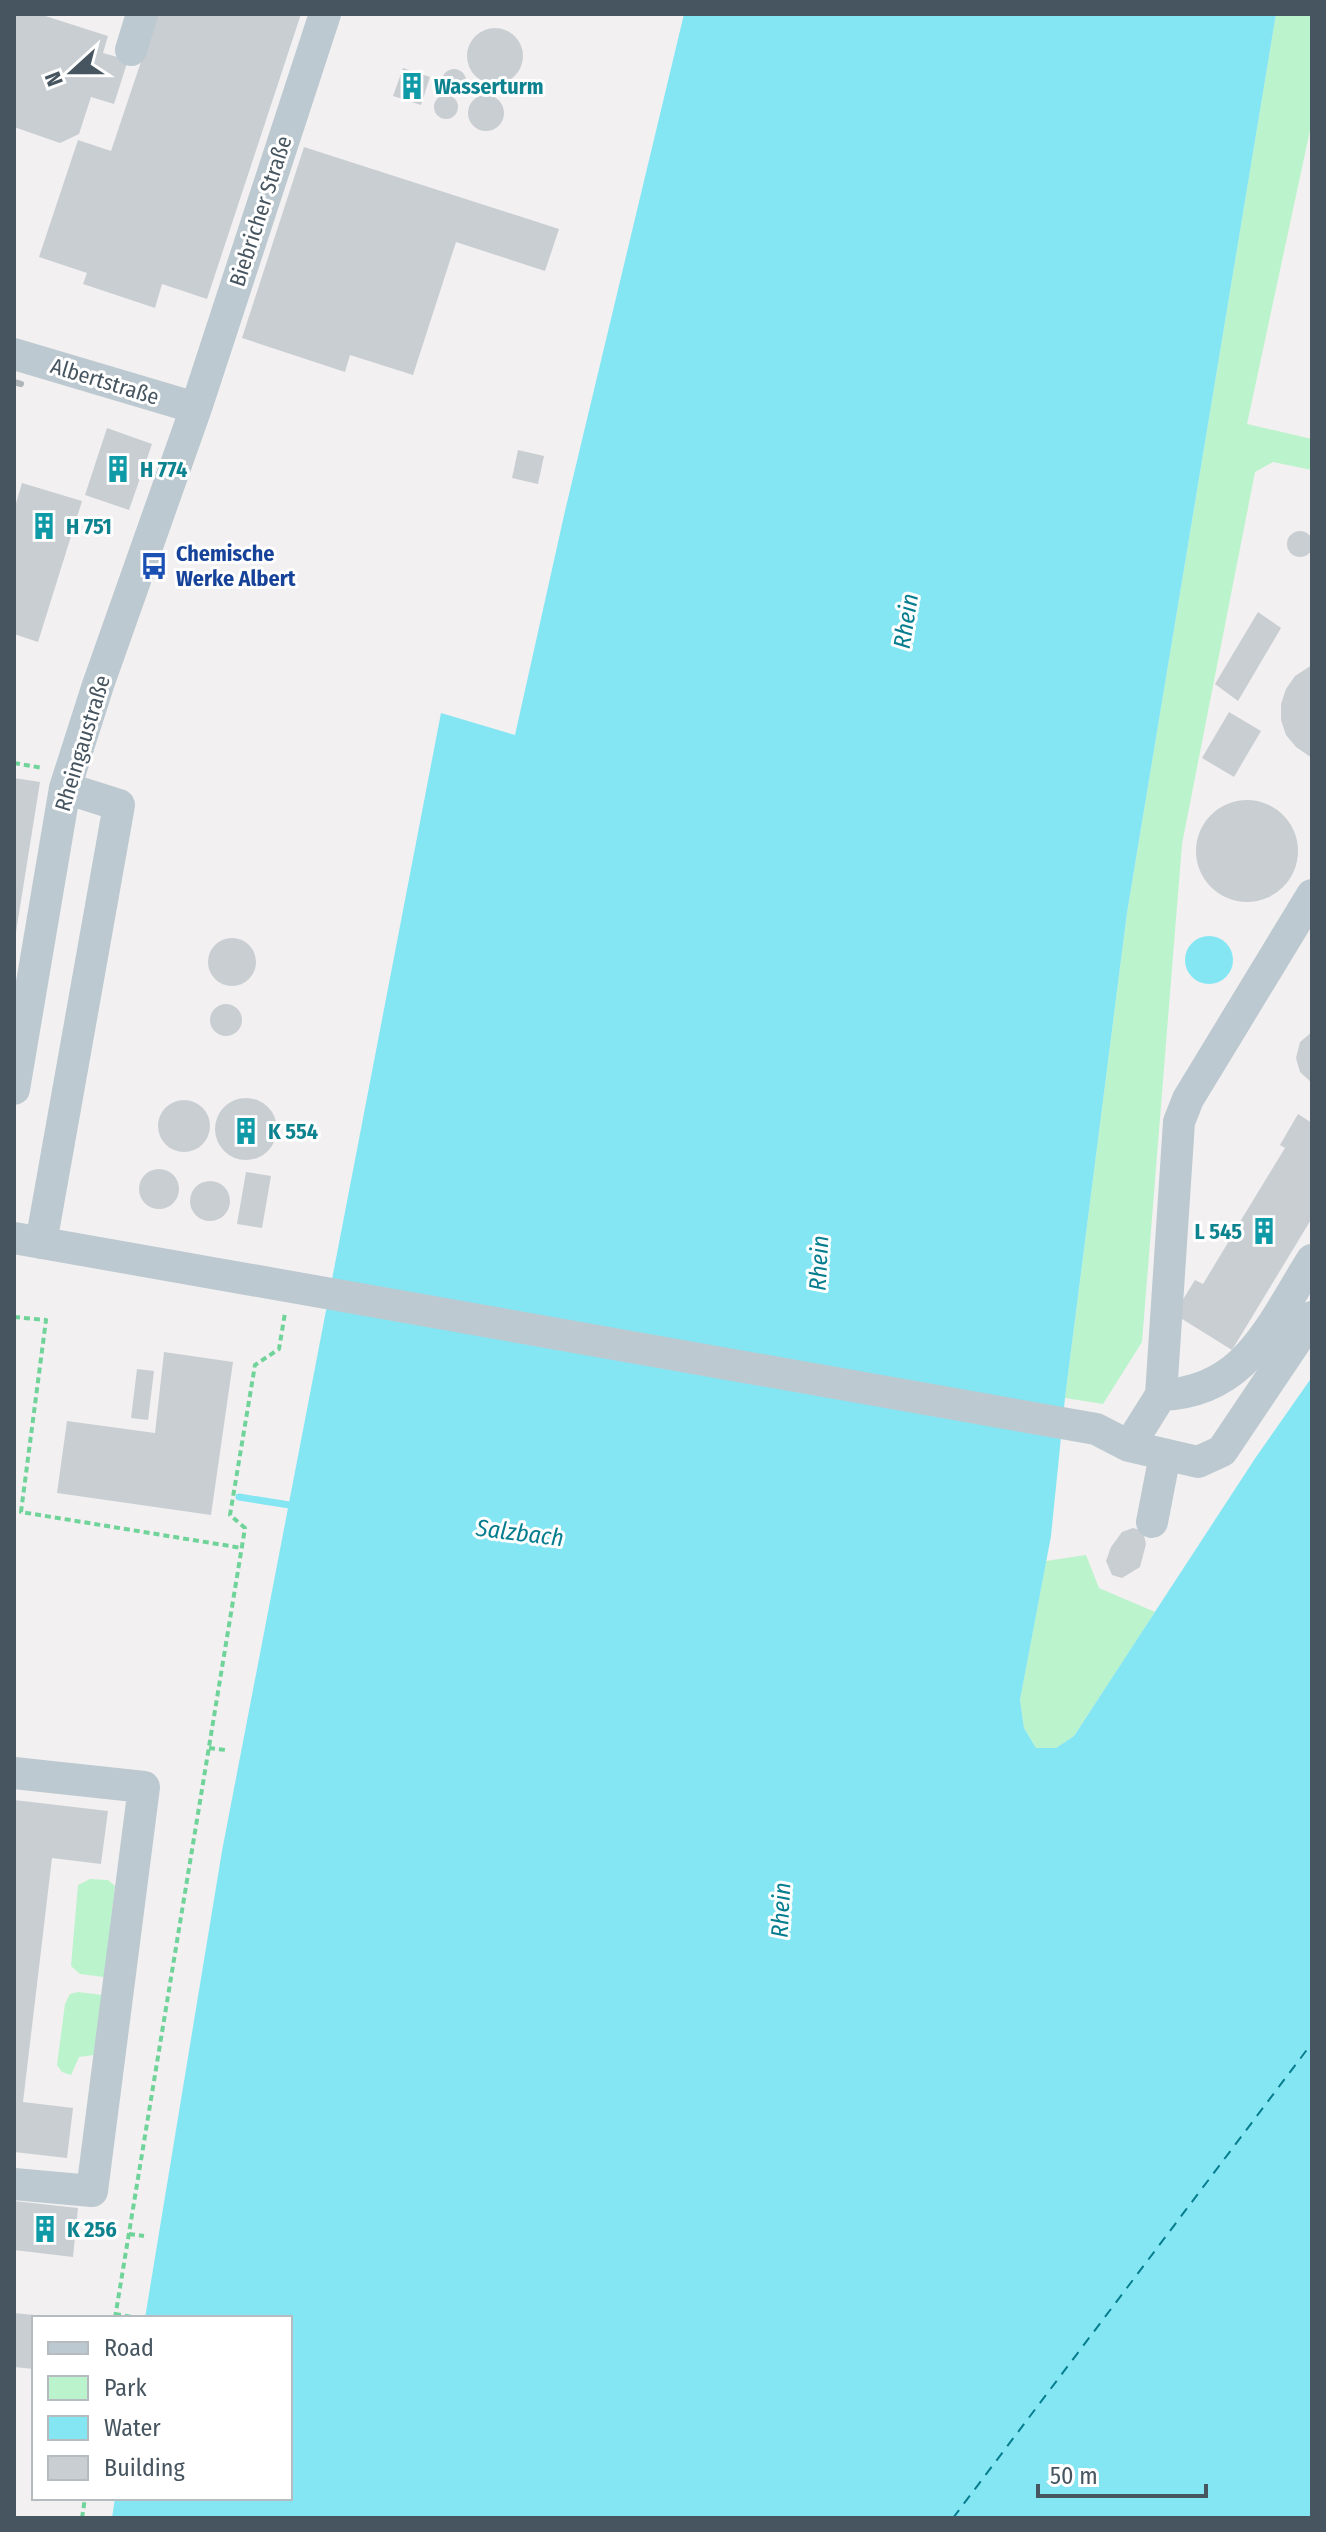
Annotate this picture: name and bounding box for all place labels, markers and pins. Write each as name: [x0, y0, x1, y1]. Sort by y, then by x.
building icon: Wasserturm: [397, 71, 427, 101]
place label: Wasserturm: [434, 73, 543, 100]
building icon: H 774: [103, 454, 133, 484]
place label: H 774: [140, 456, 187, 483]
building icon: H 751: [29, 511, 59, 541]
place label: H 751: [66, 513, 112, 540]
place label: Chemische Werke Albert: [176, 540, 296, 592]
bus stop icon: Chemische Werke Albert: [139, 551, 169, 581]
building icon: K 554: [231, 1116, 261, 1146]
place label: K 554: [268, 1118, 318, 1145]
building icon: L 545: [1249, 1216, 1279, 1246]
place label: L 545: [1195, 1218, 1242, 1245]
building icon: K 256: [30, 2214, 60, 2244]
place label: K 256: [67, 2216, 117, 2243]

